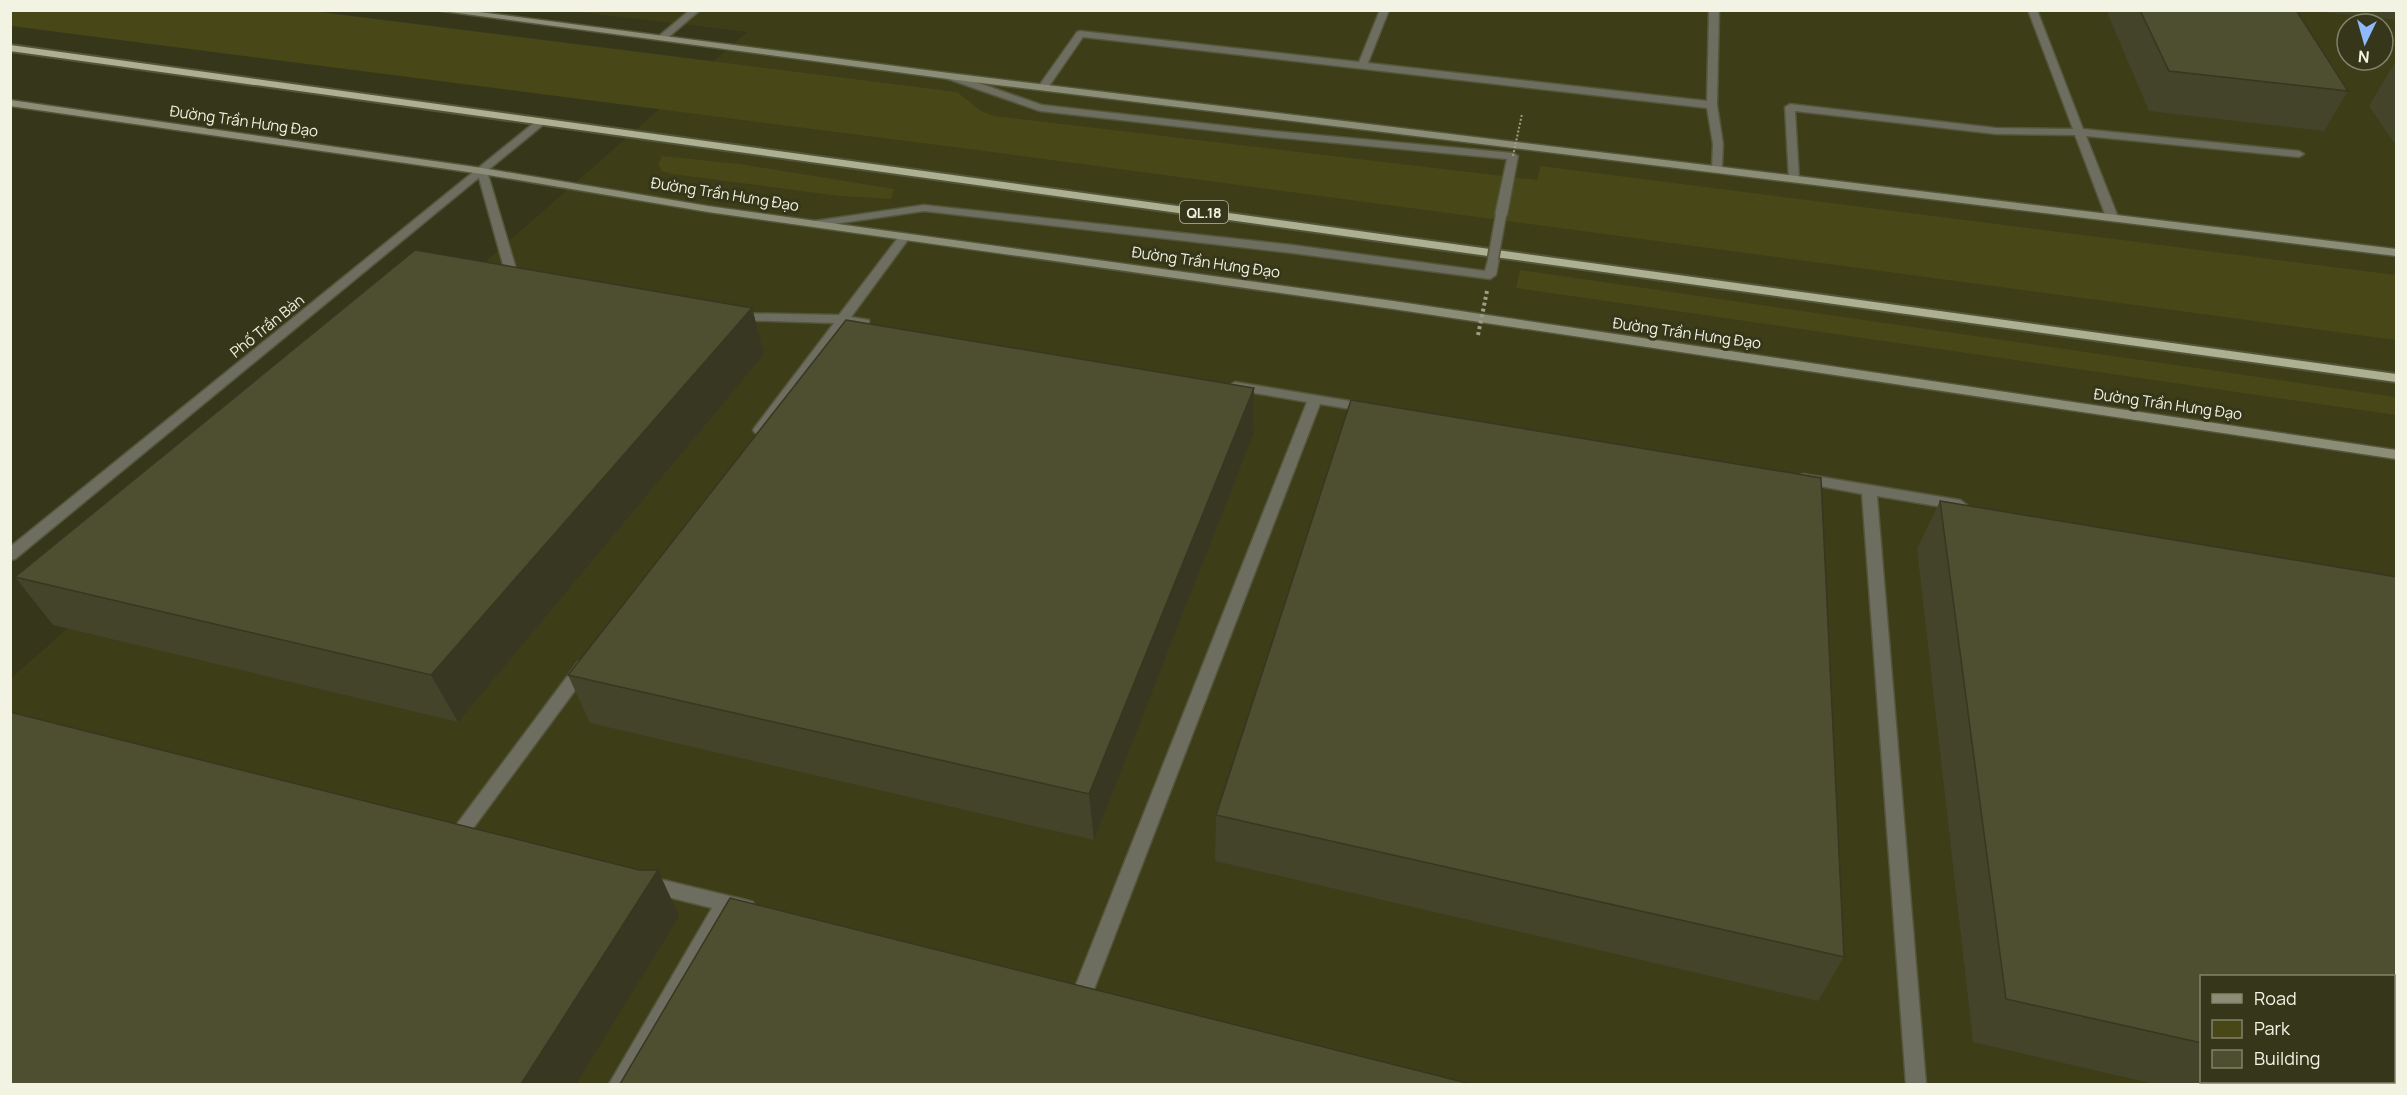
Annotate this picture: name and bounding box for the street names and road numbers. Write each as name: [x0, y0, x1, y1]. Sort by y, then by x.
street label: Đường Trần Hưng Đạo: [169, 100, 320, 142]
street label: Đường Trần Hưng Đạo: [650, 172, 801, 216]
road number: QL.18: [1180, 201, 1228, 223]
street label: Đường Trần Hưng Đạo: [1131, 241, 1282, 283]
street label: Phố Trần Bàn: [225, 290, 309, 362]
street label: Đường Trần Hưng Đạo: [1612, 312, 1763, 354]
street label: Đường Trần Hưng Đạo: [2093, 383, 2244, 425]

